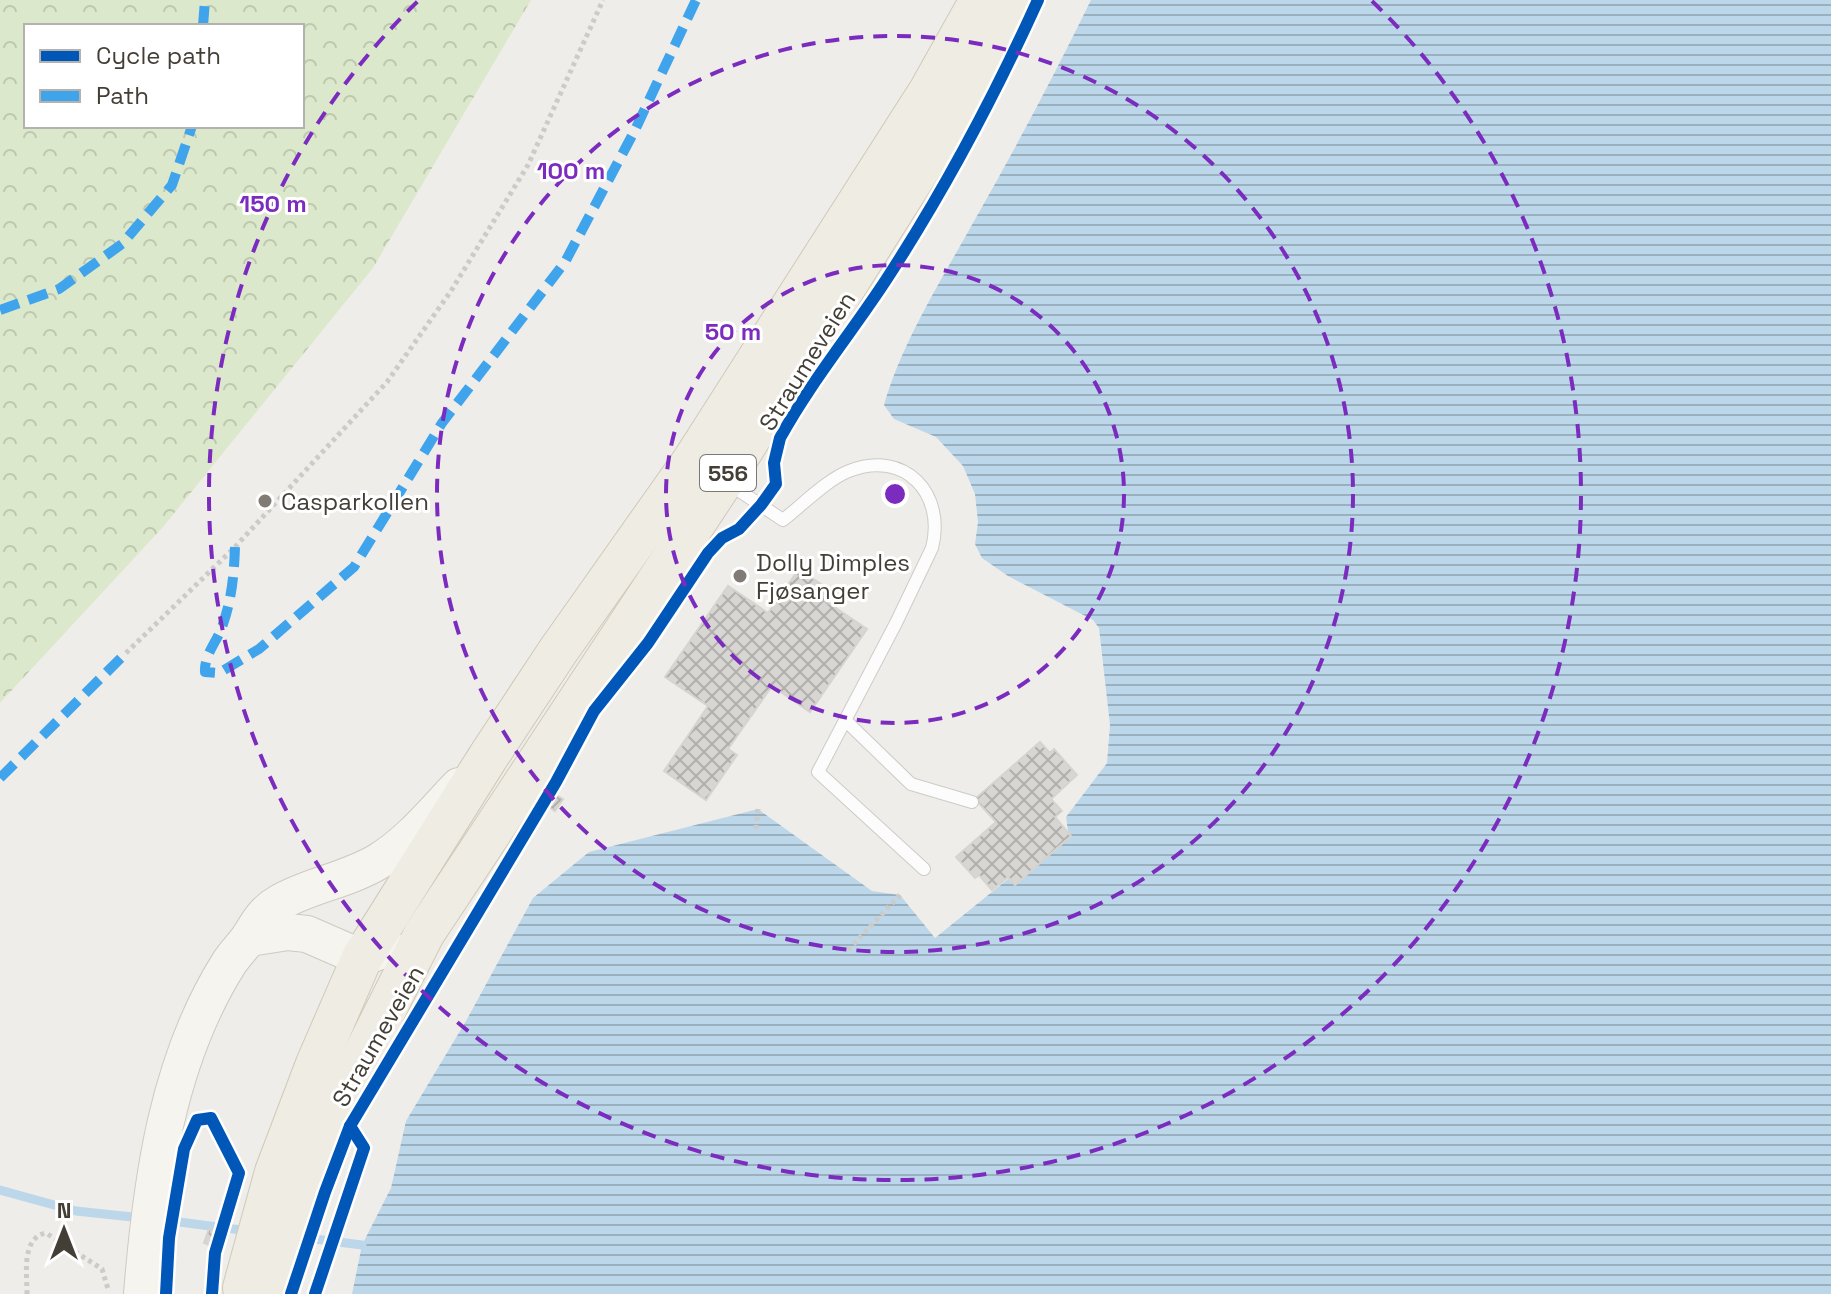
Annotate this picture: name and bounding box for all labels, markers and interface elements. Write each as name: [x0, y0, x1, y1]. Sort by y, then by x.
legend: [24, 24, 304, 128]
text: Cycle path: [96, 40, 221, 71]
text: Path: [96, 80, 149, 111]
text: 100 m: [537, 155, 605, 186]
text: 150 m: [239, 188, 307, 219]
street label: Straumeveien: [752, 286, 862, 436]
text: 50 m: [705, 316, 761, 347]
road number: 556: [700, 455, 756, 491]
centre of rings: [881, 480, 909, 508]
place label: Casparkollen: [281, 486, 429, 517]
marker: Casparkollen: [256, 492, 274, 510]
place label: Dolly Dimples Fjøsanger: [756, 547, 910, 606]
marker: Dolly Dimples Fjøsanger: [731, 567, 749, 585]
street label: Straumeveien: [325, 960, 431, 1112]
north arrow: [24, 1190, 104, 1270]
text: N: [57, 1196, 71, 1224]

